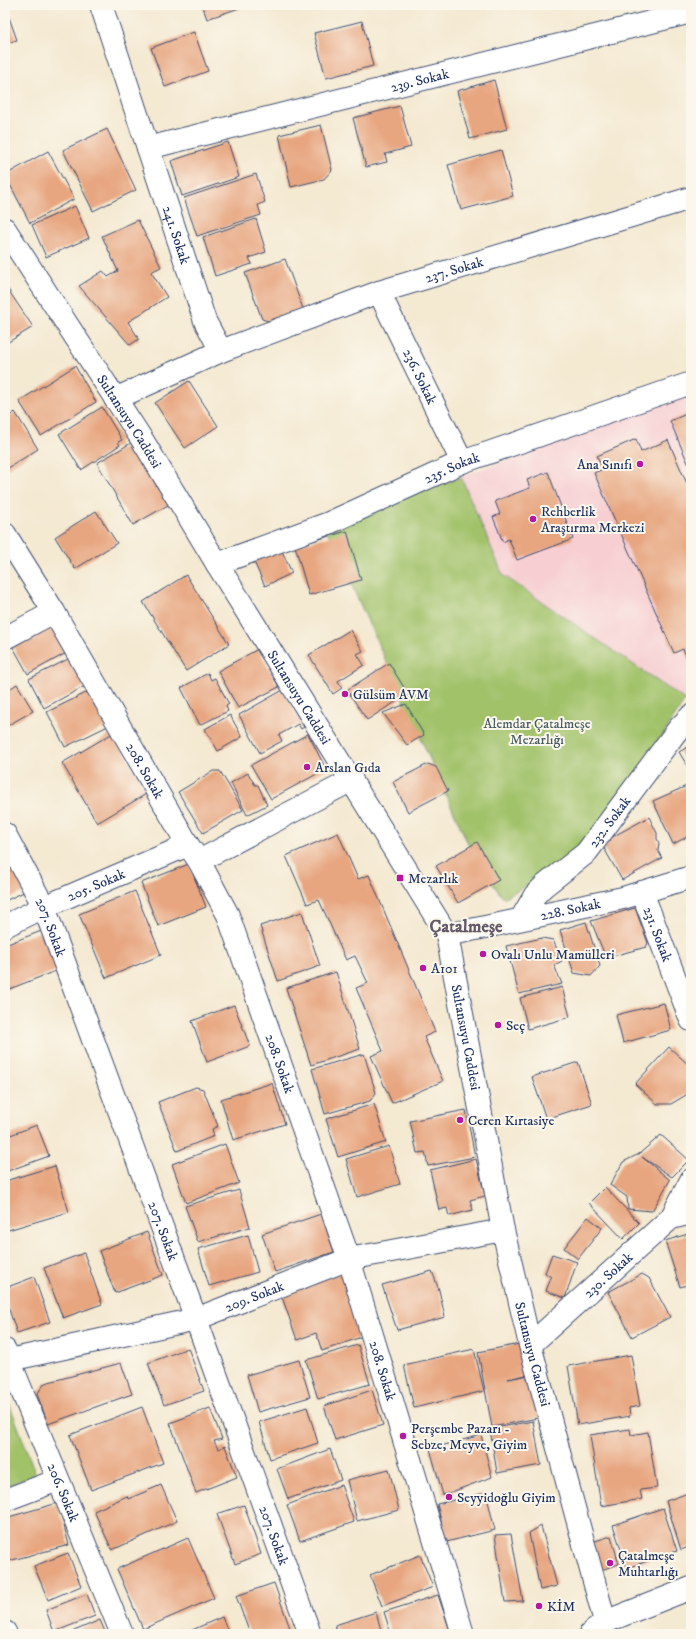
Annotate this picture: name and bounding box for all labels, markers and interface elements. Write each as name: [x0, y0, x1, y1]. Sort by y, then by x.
street label: 239. Sokak: [389, 65, 451, 97]
street label: 241. Sokak: [158, 204, 194, 267]
street label: 237. Sokak: [423, 253, 486, 288]
street label: 236. Sokak: [398, 346, 441, 408]
street label: Sultansuyu Caddesi: [92, 372, 165, 472]
street label: 235. Sokak: [421, 449, 482, 488]
place label: Ana Sınıfı: [577, 456, 632, 474]
marker: Ana Sınıfı: [635, 459, 645, 469]
place label: Rehberlik Araştırma Merkezi: [541, 503, 645, 537]
marker: Rehberlik Araştırma Merkezi: [528, 514, 538, 524]
street label: Sultansuyu Caddesi: [263, 647, 335, 748]
place label: Gülsüm AVM: [353, 686, 429, 704]
marker: Gülsüm AVM: [340, 689, 350, 699]
park label: Alemdar Çatalmeşe Mezarlığı: [483, 715, 591, 749]
street label: 208. Sokak: [121, 740, 168, 802]
place label: Arslan Gıda: [315, 759, 381, 777]
marker: Arslan Gıda: [302, 762, 312, 772]
street label: 232. Sokak: [585, 793, 635, 851]
street label: 205. Sokak: [65, 865, 128, 906]
place label: Mezarlık: [408, 870, 458, 888]
marker: Mezarlık: [395, 873, 405, 883]
street label: 207. Sokak: [31, 895, 70, 960]
street label: 228. Sokak: [539, 895, 602, 925]
street label: 231. Sokak: [638, 904, 676, 965]
district label: Çatalmeşe: [430, 916, 503, 938]
place label: Ovalı Unlu Mamülleri: [491, 946, 615, 964]
marker: Ovalı Unlu Mamülleri: [478, 949, 488, 959]
place label: A101: [431, 960, 458, 978]
marker: A101: [418, 963, 428, 973]
street label: Sultansuyu Caddesi: [447, 983, 484, 1092]
place label: Seç: [506, 1017, 525, 1035]
marker: Seç: [493, 1020, 503, 1030]
street label: 208. Sokak: [261, 1032, 298, 1096]
place label: Ceren Kırtasiye: [468, 1112, 554, 1130]
marker: Ceren Kırtasiye: [455, 1115, 465, 1125]
street label: 207. Sokak: [143, 1199, 182, 1264]
street label: 230. Sokak: [580, 1249, 637, 1302]
street label: 209. Sokak: [222, 1277, 287, 1317]
street label: Sultansuyu Caddesi: [510, 1300, 554, 1409]
street label: 208. Sokak: [364, 1339, 400, 1403]
place label: Perşembe Pazarı - Sebze, Meyve, Giyim: [411, 1420, 528, 1454]
marker: Perşembe Pazarı - Sebze, Meyve, Giyim: [398, 1431, 408, 1441]
street label: 206. Sokak: [43, 1461, 83, 1525]
place label: Seyyidoğlu Giyim: [457, 1489, 556, 1507]
marker: Seyyidoğlu Giyim: [444, 1492, 454, 1502]
street label: 207. Sokak: [254, 1503, 292, 1568]
place label: Çatalmeşe Muhtarlığı: [618, 1547, 679, 1581]
marker: Çatalmeşe Muhtarlığı: [605, 1558, 615, 1568]
place label: KİM: [547, 1598, 576, 1616]
marker: KİM: [534, 1601, 544, 1611]

